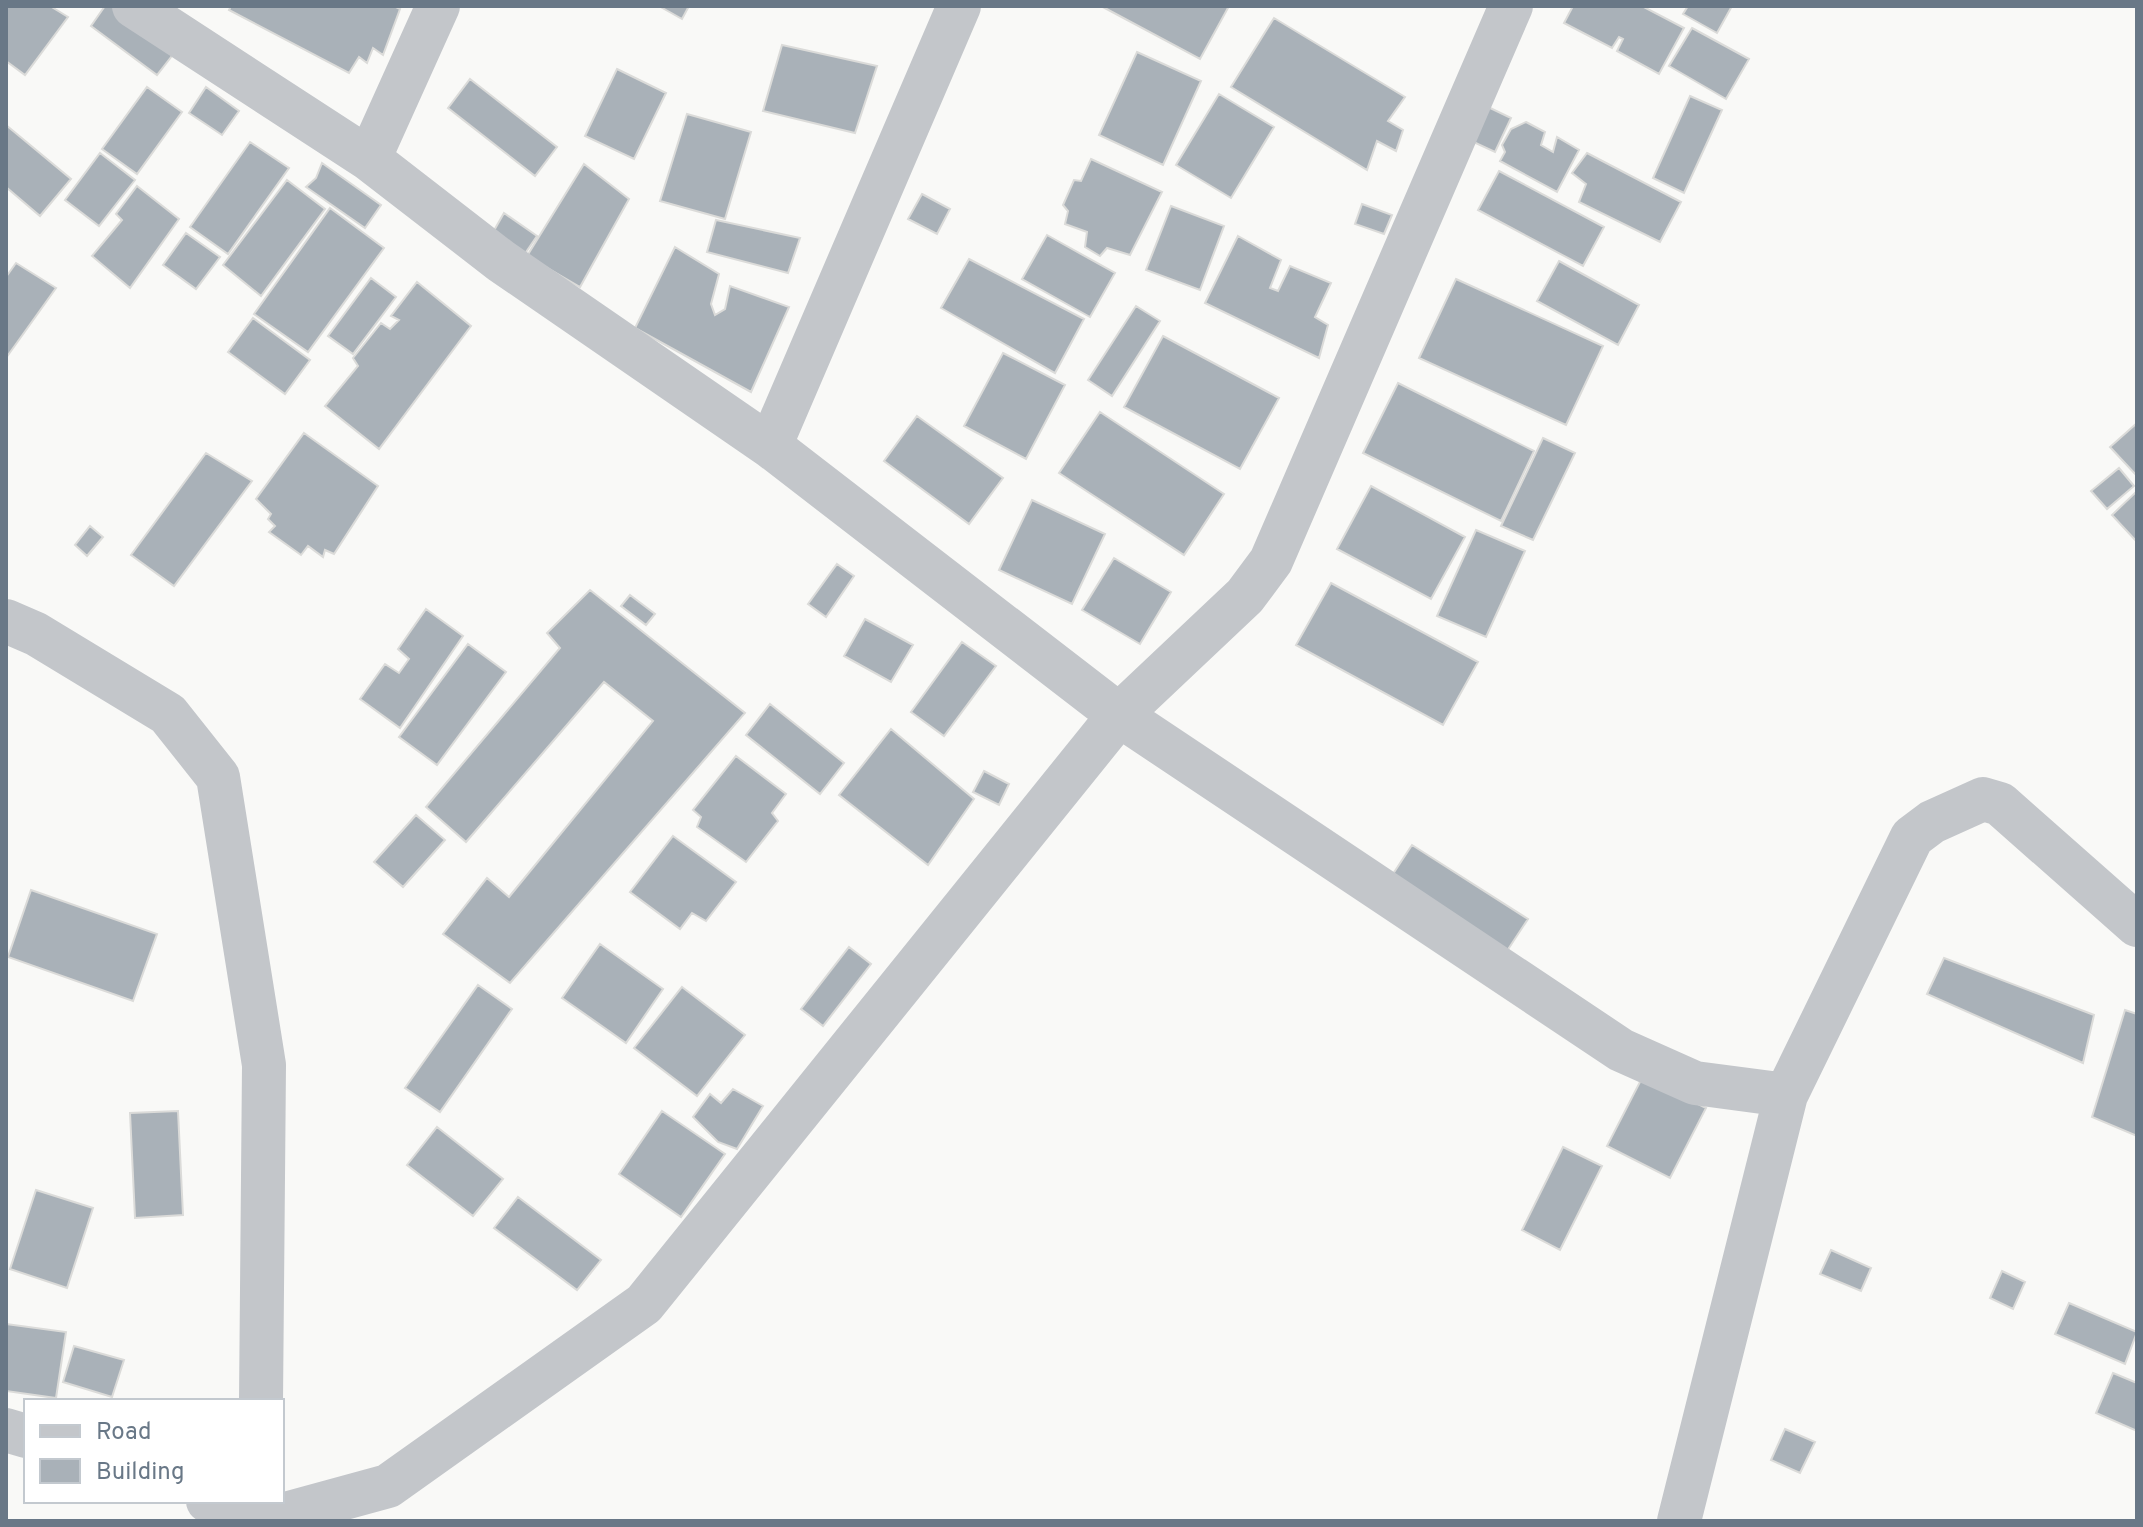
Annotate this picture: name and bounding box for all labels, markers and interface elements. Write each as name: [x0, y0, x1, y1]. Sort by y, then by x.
legend: [24, 1399, 284, 1503]
text: Road: [96, 1418, 152, 1448]
text: Building: [96, 1458, 185, 1488]

